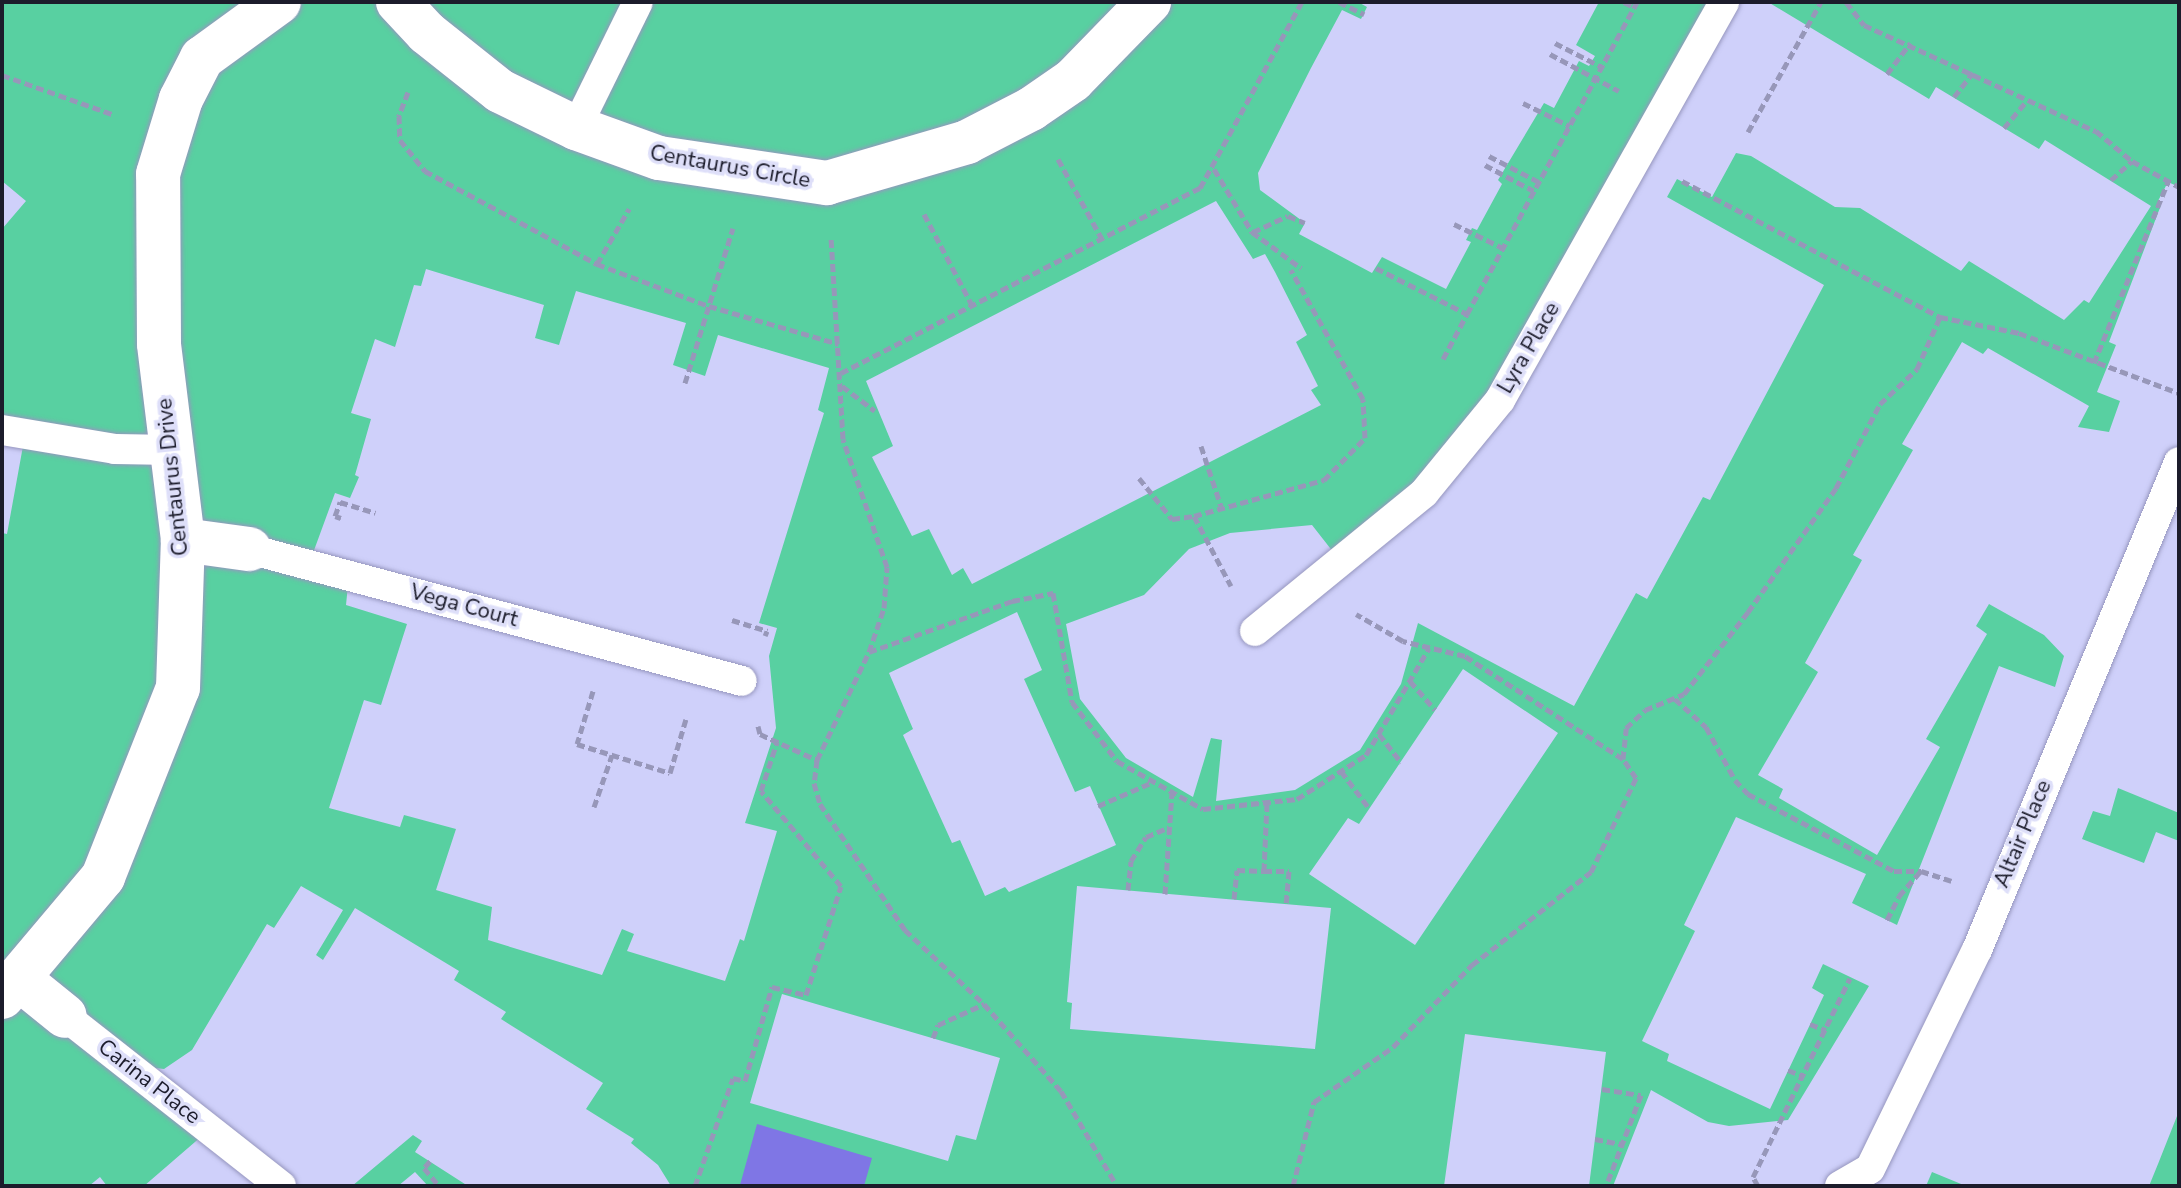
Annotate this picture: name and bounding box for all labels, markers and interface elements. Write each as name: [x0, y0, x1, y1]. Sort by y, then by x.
street label: Centaurus Circle: [648, 140, 812, 194]
street label: Lyra Place: [1492, 298, 1566, 398]
street label: Centaurus Drive: [152, 397, 194, 557]
street label: Vega Court: [407, 579, 521, 633]
street label: Altair Place: [1989, 776, 2057, 892]
street label: Carina Place: [93, 1034, 205, 1130]

